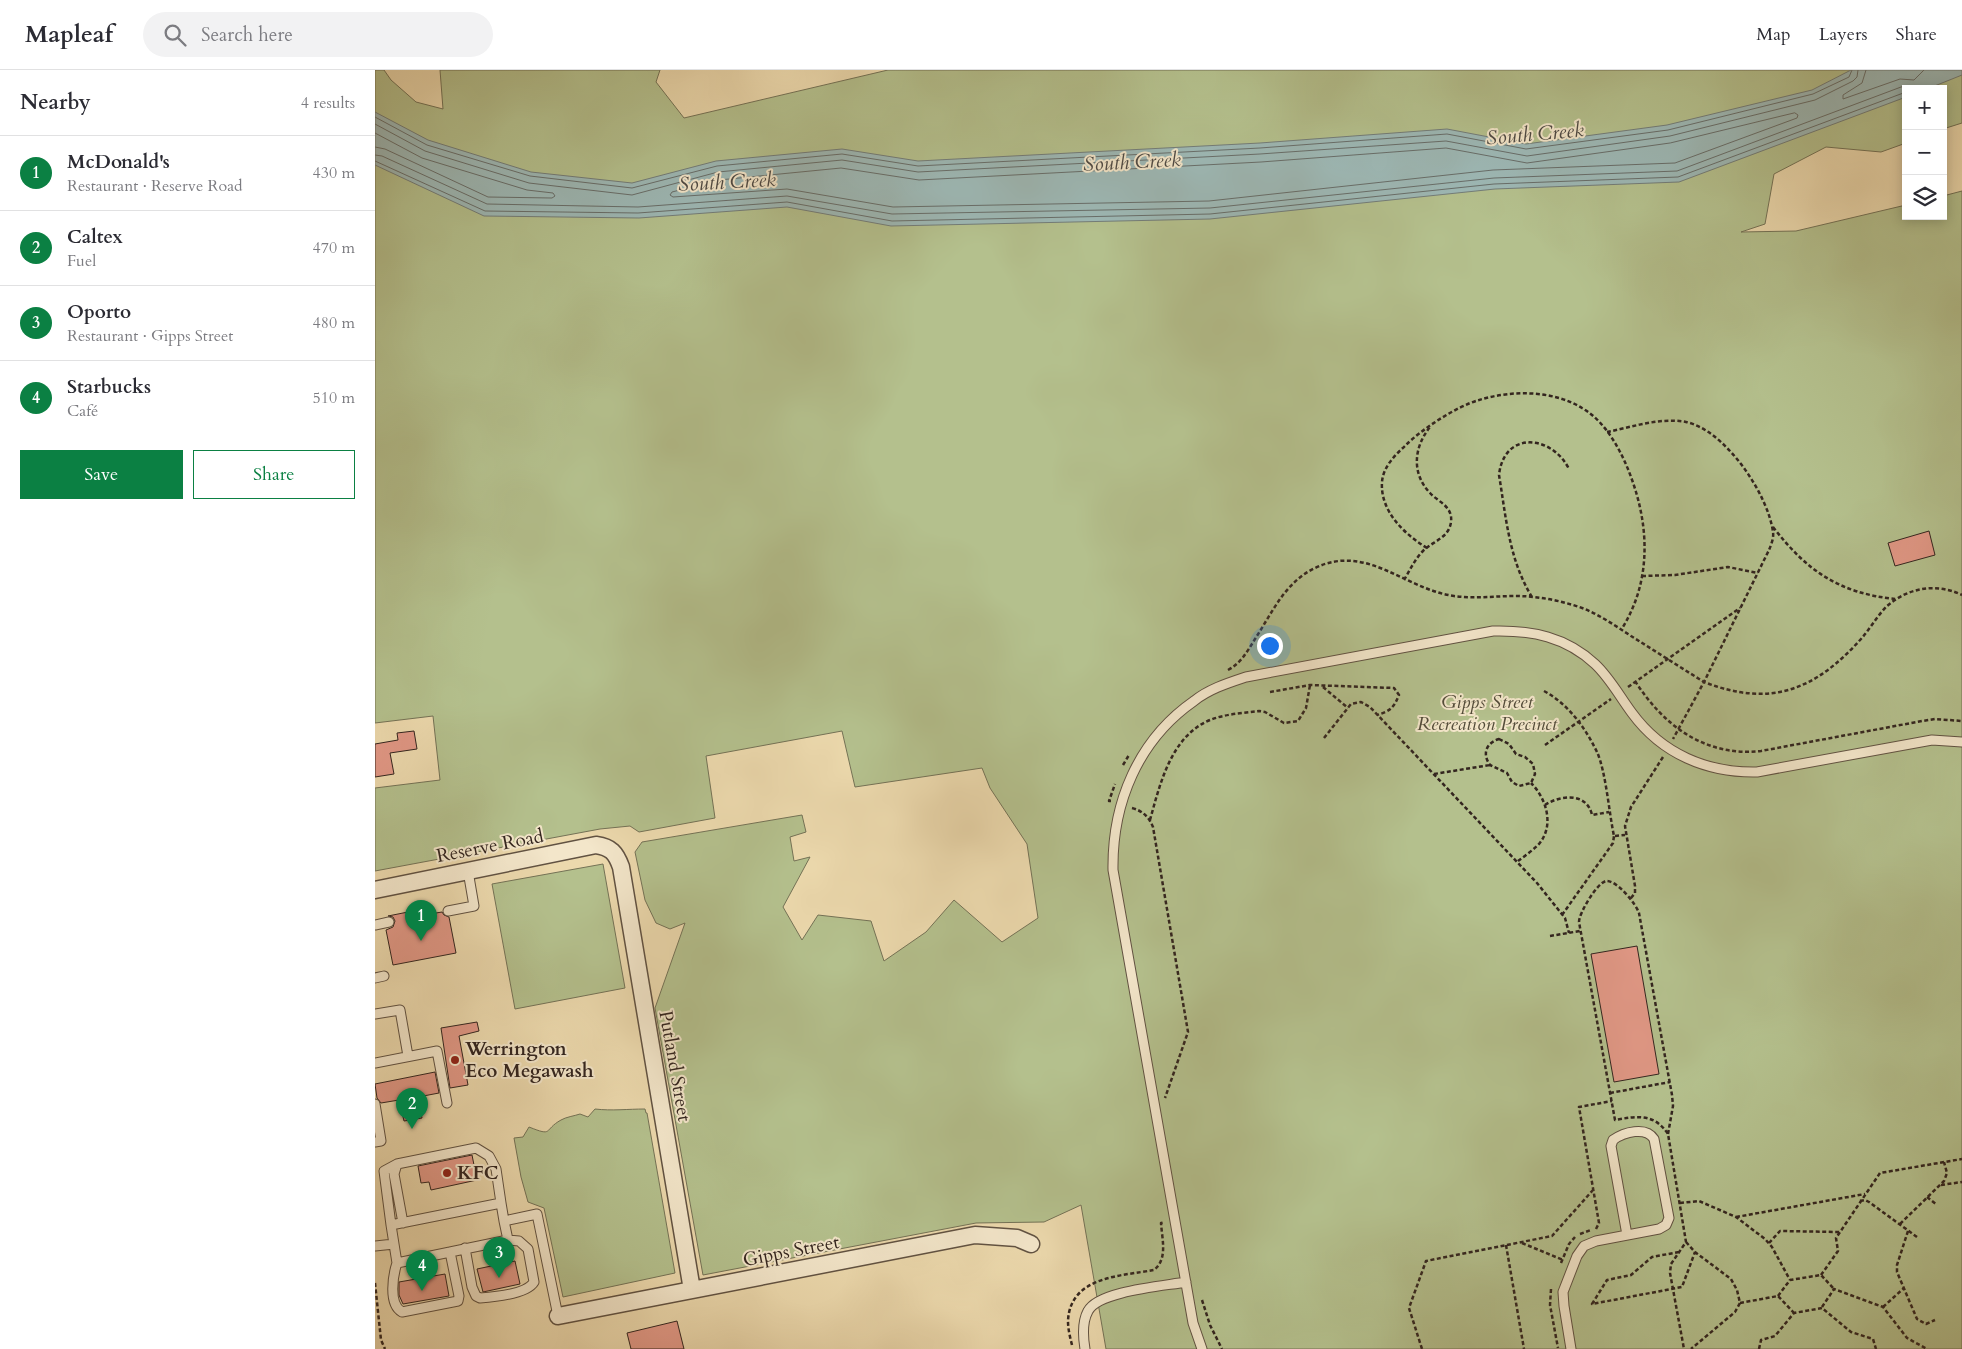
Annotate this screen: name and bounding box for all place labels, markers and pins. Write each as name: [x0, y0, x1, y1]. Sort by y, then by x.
pin: 1: [405, 900, 437, 941]
place label: Werrington Eco Megawash: [464, 1036, 594, 1084]
marker: Werrington Eco Megawash: [449, 1054, 461, 1066]
pin: 2: [396, 1088, 428, 1129]
place label: KFC: [457, 1160, 499, 1186]
marker: KFC: [441, 1167, 453, 1179]
pin: 3: [483, 1237, 515, 1278]
pin: 4: [406, 1250, 438, 1291]

